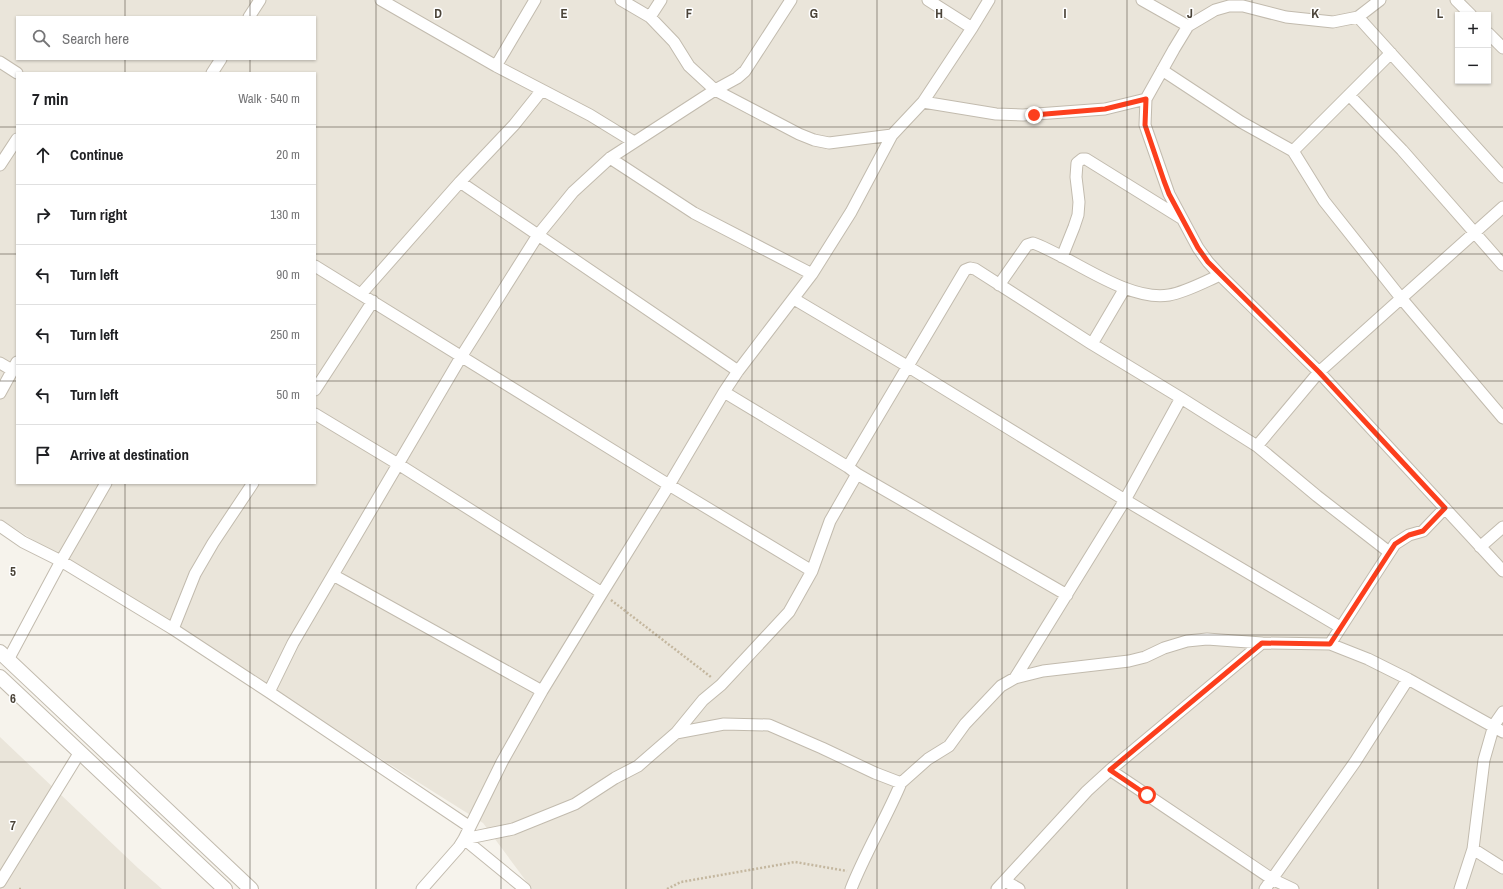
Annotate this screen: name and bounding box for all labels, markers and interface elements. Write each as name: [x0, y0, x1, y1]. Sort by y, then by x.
text: D: [434, 5, 442, 22]
text: E: [560, 5, 568, 22]
text: F: [686, 5, 693, 22]
text: G: [810, 5, 818, 22]
text: H: [935, 5, 943, 22]
text: I: [1064, 5, 1067, 22]
text: J: [1187, 5, 1193, 22]
text: K: [1311, 5, 1319, 22]
text: L: [1437, 5, 1444, 22]
map controls: [1455, 12, 1491, 84]
button: +: [1455, 12, 1491, 48]
search box: [16, 16, 316, 60]
icon: search: [30, 27, 52, 49]
text: Search here: [62, 28, 129, 49]
button: −: [1455, 48, 1491, 84]
text: 7 min: [32, 87, 68, 110]
text: Walk · 540 m: [238, 90, 300, 107]
route end: [1025, 106, 1043, 124]
icon: ahead: [32, 144, 54, 166]
text: Continue: [70, 144, 123, 165]
text: 20 m: [276, 146, 300, 163]
icon: right: [32, 204, 54, 226]
text: Turn right: [70, 204, 127, 225]
text: 130 m: [270, 206, 300, 223]
icon: left: [32, 264, 54, 286]
text: Turn left: [70, 264, 118, 285]
text: 90 m: [276, 266, 300, 283]
icon: left: [32, 324, 54, 346]
text: Turn left: [70, 324, 118, 345]
text: 250 m: [270, 326, 300, 343]
icon: left: [32, 384, 54, 406]
text: Turn left: [70, 384, 118, 405]
text: 50 m: [276, 386, 300, 403]
icon: arrive: [32, 444, 54, 466]
text: Arrive at destination: [70, 444, 189, 465]
text: 5: [10, 563, 16, 580]
text: 6: [10, 690, 16, 707]
route start: [1138, 786, 1156, 804]
text: 7: [10, 817, 16, 834]

